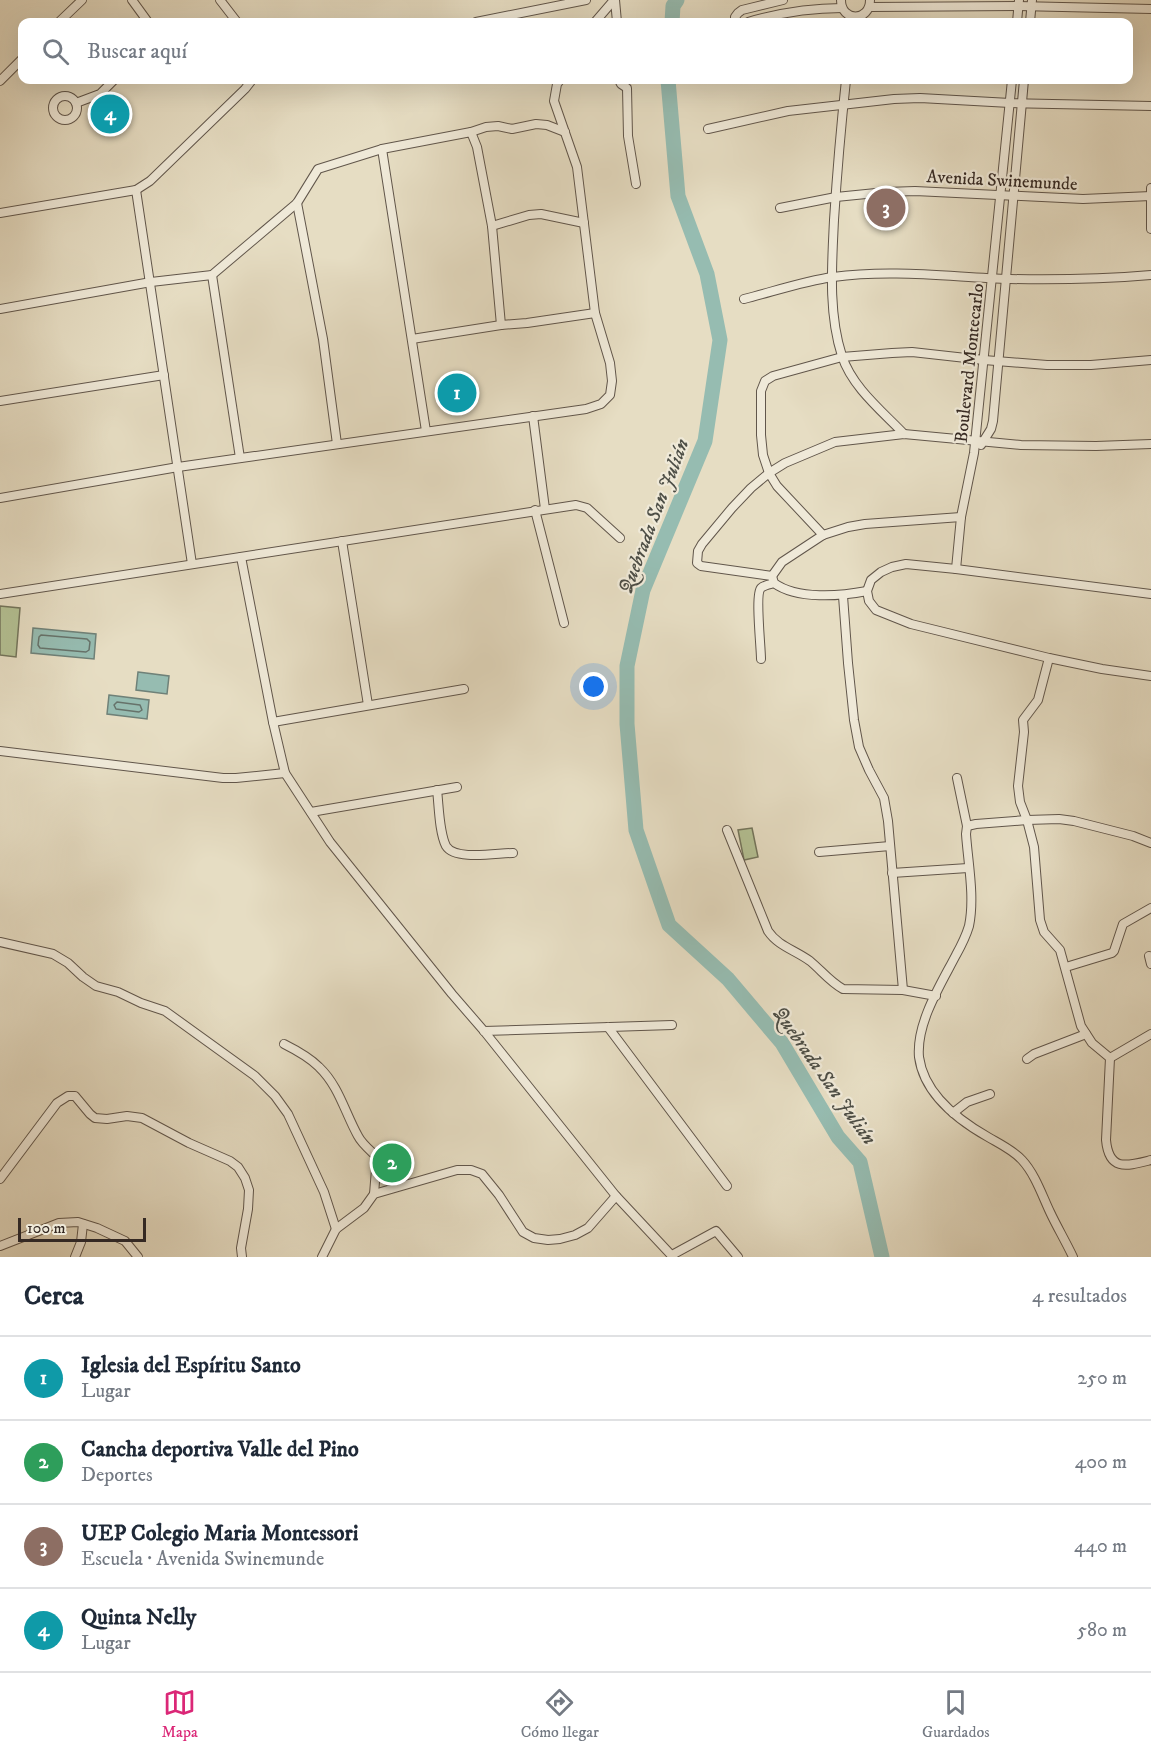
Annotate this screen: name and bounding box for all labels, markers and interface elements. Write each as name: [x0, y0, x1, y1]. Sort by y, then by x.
search box: [18, 18, 1133, 84]
icon: search: [39, 35, 72, 68]
text: Buscar aquí: [87, 38, 187, 65]
pin: 4: [90, 92, 130, 136]
street label: Avenida Swinemunde: [926, 166, 1078, 196]
pin: 3: [866, 186, 906, 230]
street label: Boulevard Montecarlo: [951, 282, 989, 444]
pin: 1: [438, 370, 476, 416]
water label: Quebrada San Julián: [613, 436, 695, 597]
your location: [579, 672, 608, 701]
water label: Quebrada San Julián: [767, 1002, 881, 1150]
pin: 2: [372, 1140, 412, 1186]
scale bar: [18, 1215, 146, 1242]
text: 100 m: [27, 1218, 66, 1238]
text: Cerca: [24, 1280, 84, 1313]
text: 4 resultados: [1032, 1284, 1127, 1309]
text: Iglesia del Espíritu Santo: [81, 1352, 301, 1379]
text: 1: [40, 1366, 47, 1391]
text: 250 m: [1077, 1366, 1127, 1391]
text: Lugar: [81, 1379, 131, 1404]
text: Cancha deportiva Valle del Pino: [81, 1436, 359, 1463]
text: 2: [39, 1450, 48, 1475]
text: 400 m: [1075, 1450, 1127, 1475]
text: Deportes: [81, 1463, 153, 1488]
text: UEP Colegio Maria Montessori: [81, 1520, 358, 1547]
text: 3: [40, 1534, 47, 1559]
text: 440 m: [1074, 1534, 1127, 1559]
text: Escuela · Avenida Swinemunde: [81, 1547, 324, 1572]
text: Quinta Nelly: [81, 1604, 196, 1631]
text: 4: [38, 1618, 49, 1643]
text: 580 m: [1077, 1618, 1127, 1643]
text: Lugar: [81, 1631, 131, 1656]
tab: Mapa: [161, 1686, 198, 1742]
tab: Cómo llegar: [521, 1686, 599, 1742]
tab: Guardados: [922, 1686, 990, 1742]

